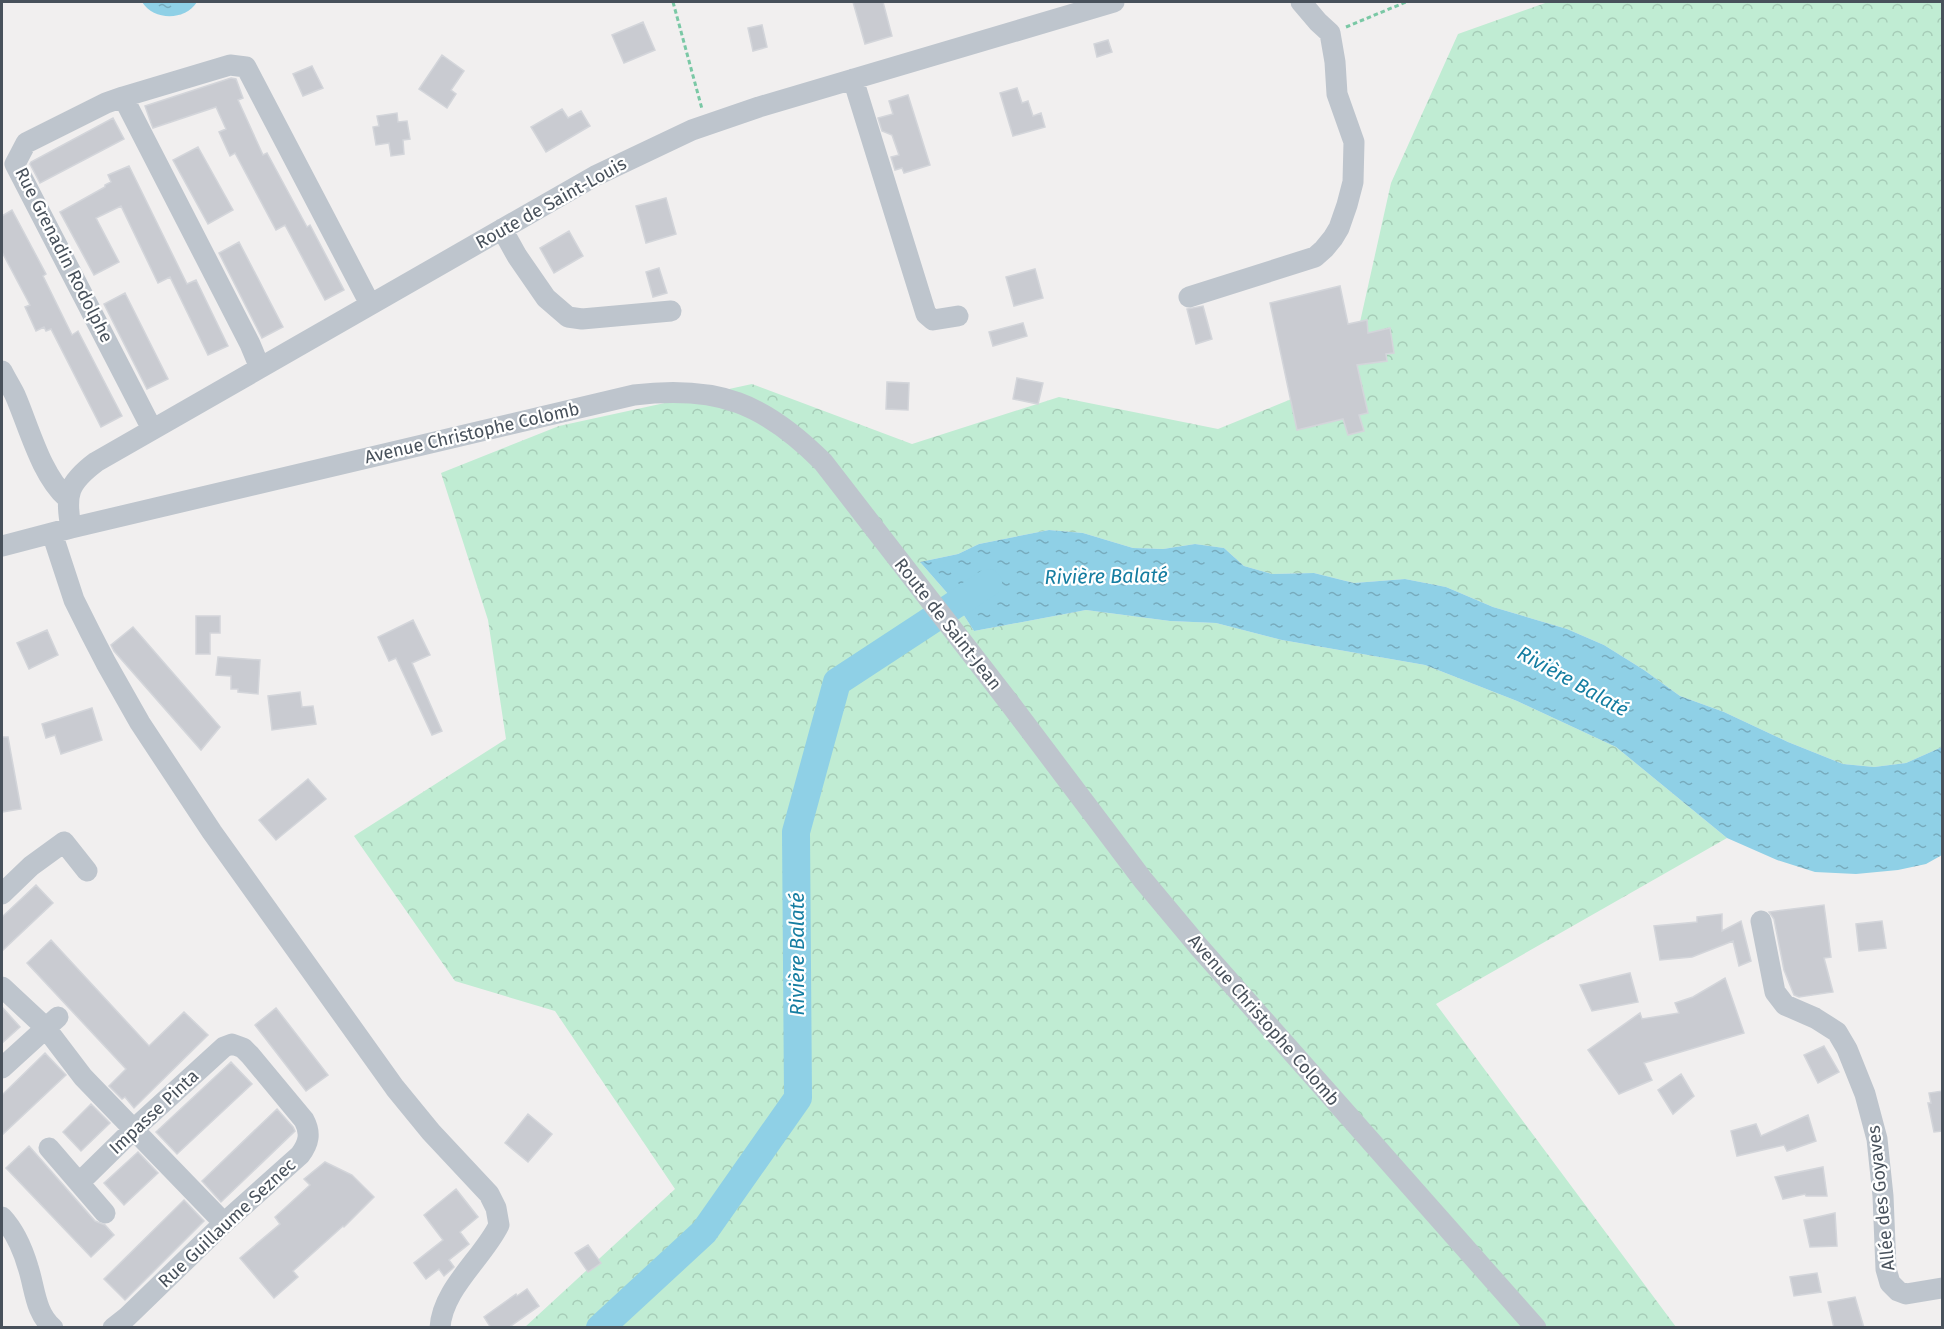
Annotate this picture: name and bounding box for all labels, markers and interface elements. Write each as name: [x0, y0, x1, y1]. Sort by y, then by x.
street label: Route de Saint-Louis: [472, 152, 630, 254]
street label: Rue Grenadin Rodolphe: [10, 164, 118, 346]
street label: Avenue Christophe Colomb: [362, 398, 582, 468]
street label: Route de Saint-Jean: [890, 554, 1006, 694]
water label: Rivière Balaté: [1044, 563, 1168, 589]
water label: Rivière Balaté: [1513, 641, 1633, 721]
water label: Rivière Balaté: [785, 892, 809, 1016]
street label: Avenue Christophe Colomb: [1184, 930, 1344, 1110]
street label: Impasse Pinta: [105, 1065, 203, 1159]
street label: Allée des Goyaves: [1862, 1124, 1900, 1272]
street label: Rue Guillaume Seznec: [154, 1153, 301, 1292]

